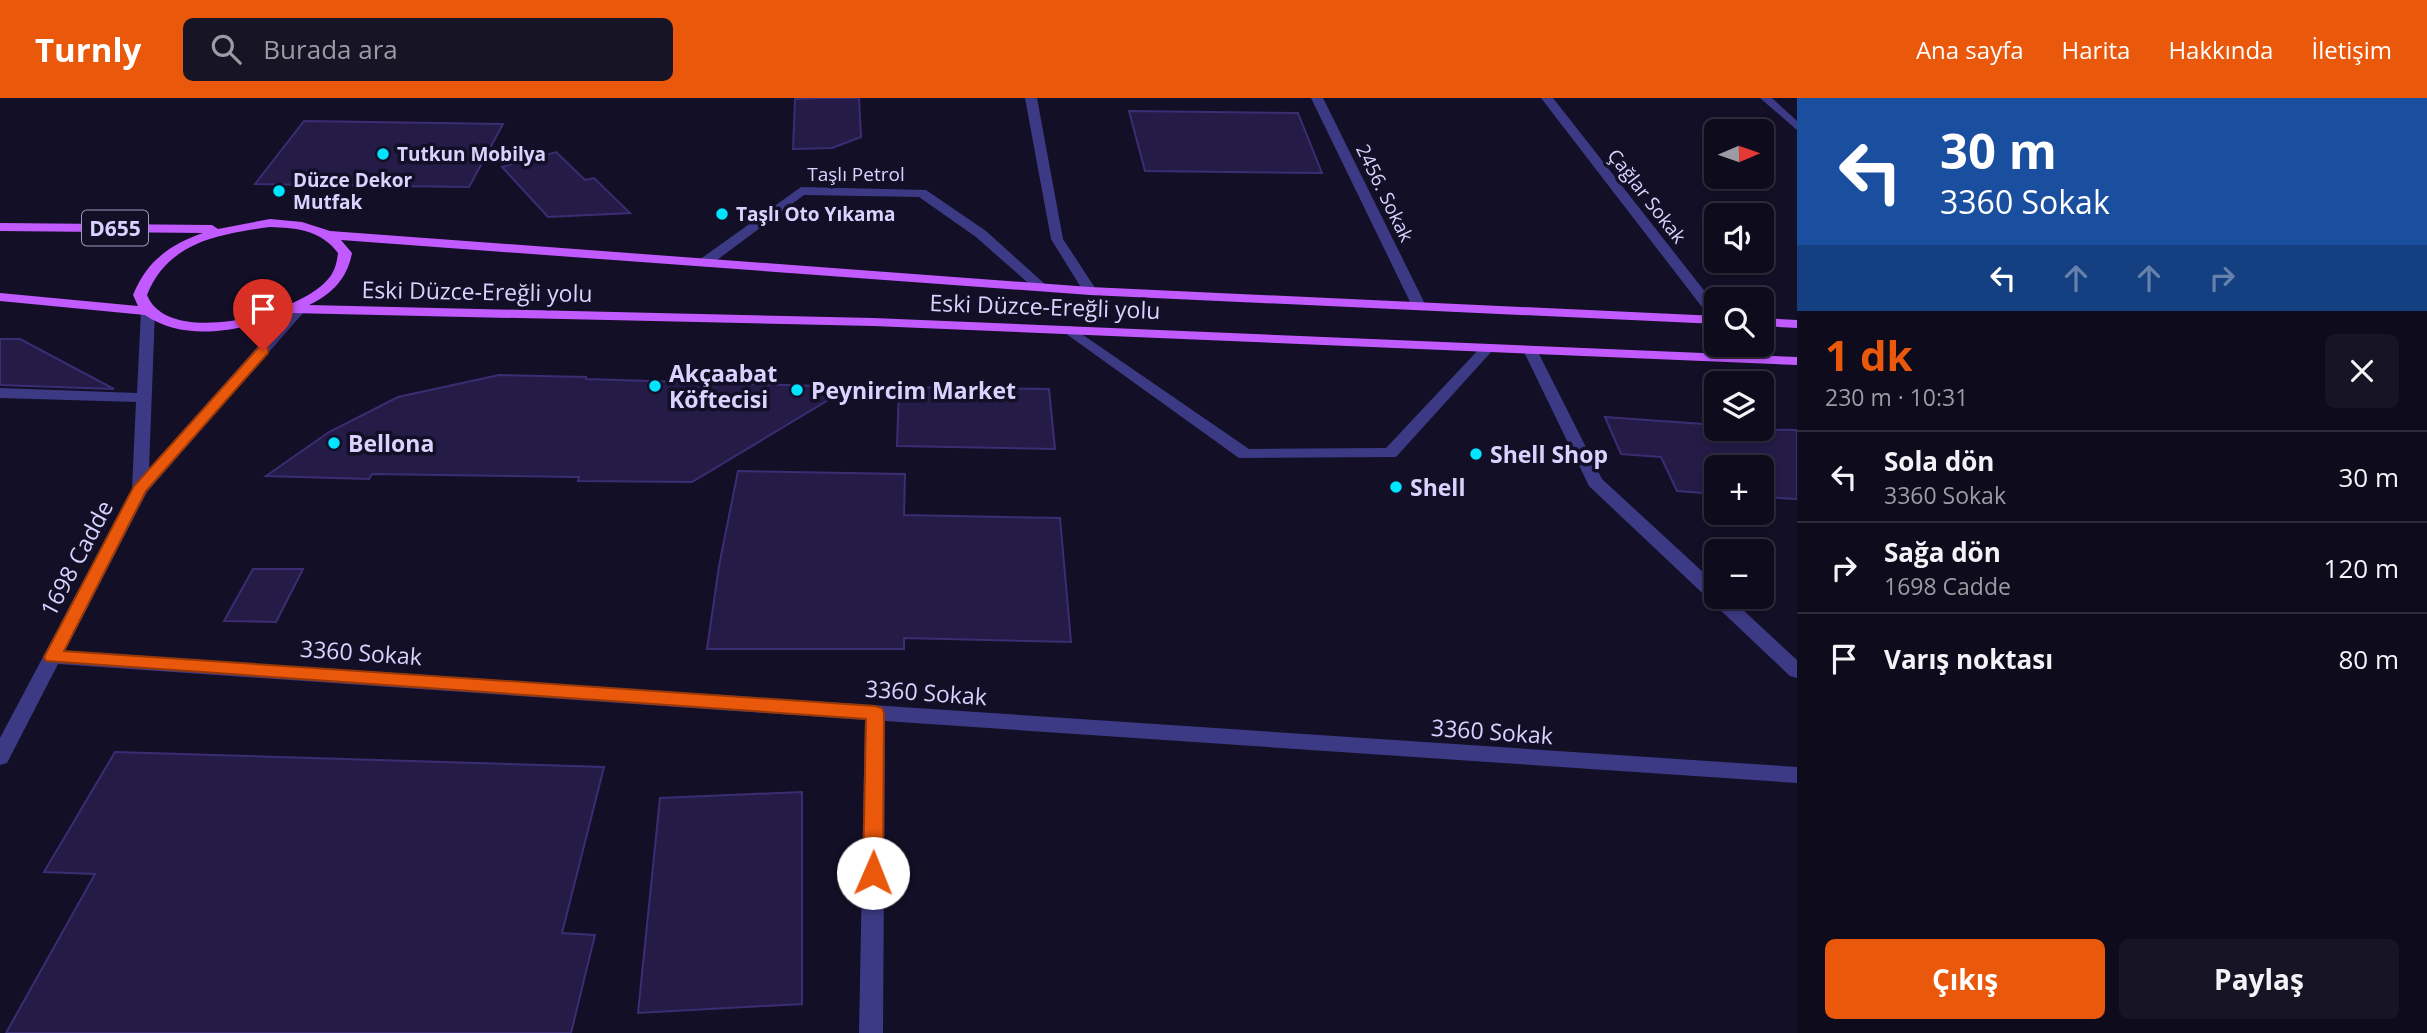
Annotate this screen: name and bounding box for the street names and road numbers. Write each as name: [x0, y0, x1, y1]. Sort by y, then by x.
street label: 2456. Sokak: [1350, 140, 1420, 246]
street label: Çağlar Sokak: [1602, 143, 1692, 249]
street label: Taşlı Petrol: [807, 161, 905, 187]
road number: D655: [82, 211, 148, 246]
street label: Eski Düzce-Ereğli yolu: [361, 273, 593, 309]
street label: Eski Düzce-Ereğli yolu: [929, 286, 1161, 326]
street label: 1698 Cadde: [32, 494, 120, 622]
street label: 3360 Sokak: [299, 632, 423, 672]
street label: 3360 Sokak: [864, 672, 988, 712]
street label: 3360 Sokak: [1430, 711, 1554, 751]

